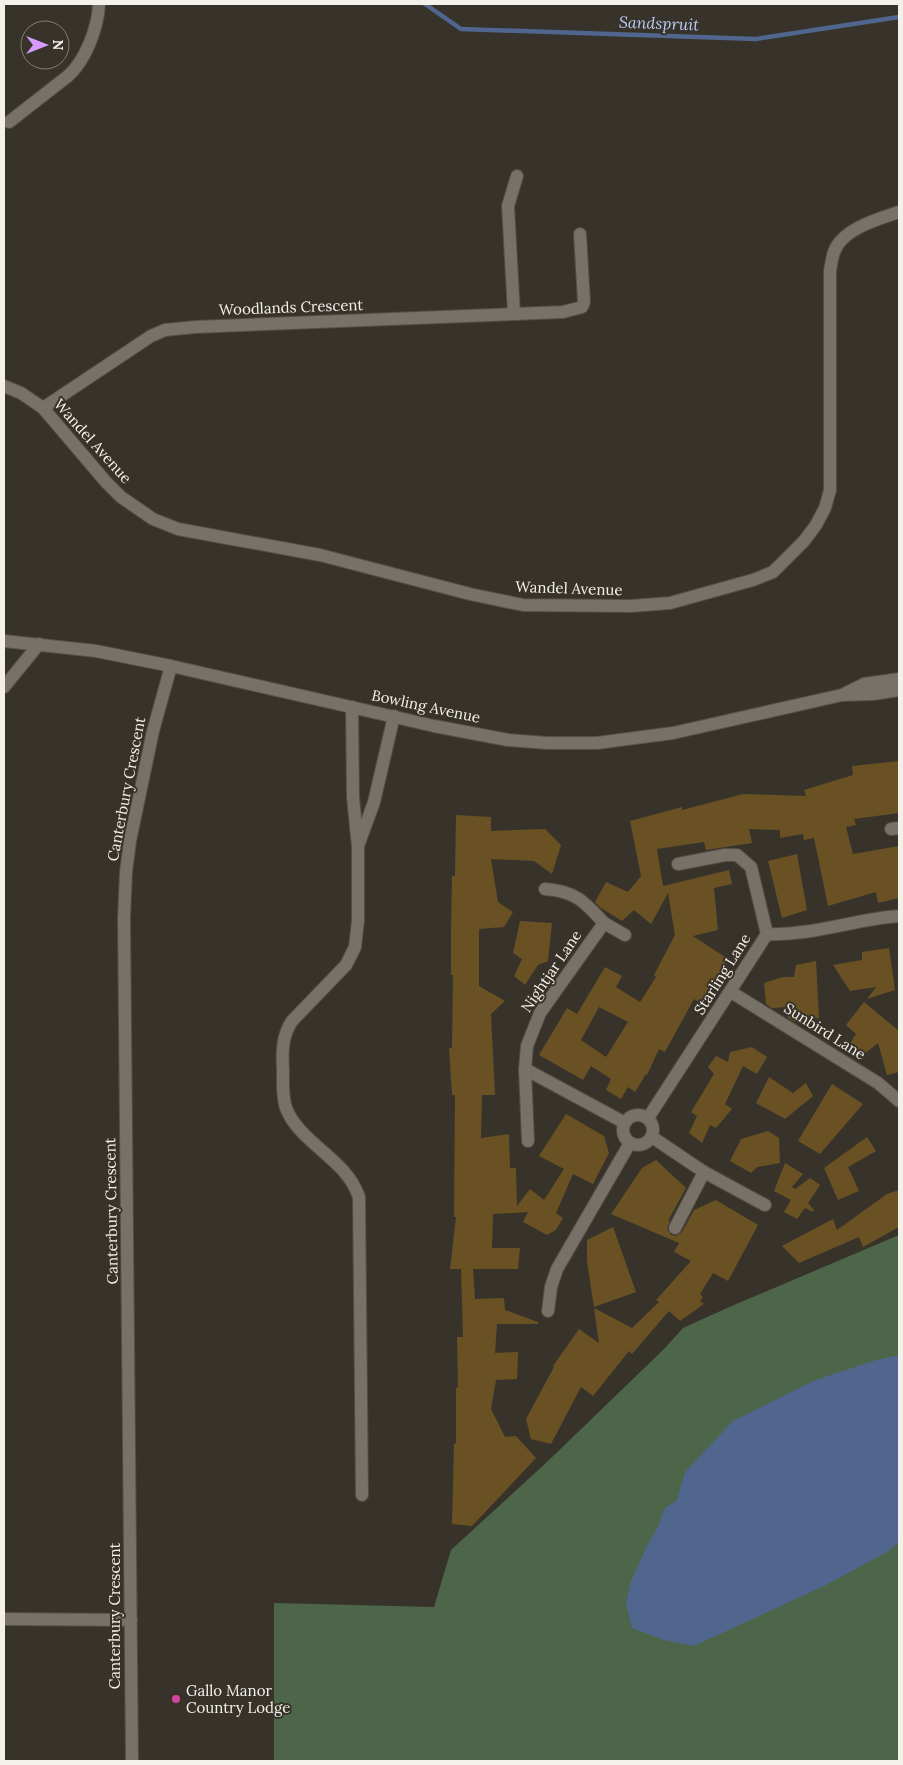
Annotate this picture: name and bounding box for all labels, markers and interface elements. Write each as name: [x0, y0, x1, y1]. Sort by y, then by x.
water label: Sandspruit: [619, 12, 700, 34]
north arrow: [20, 20, 70, 70]
text: N: [49, 40, 67, 51]
street label: Woodlands Crescent: [219, 295, 364, 319]
street label: Wandel Avenue: [50, 395, 136, 487]
street label: Wandel Avenue: [515, 577, 623, 599]
street label: Bowling Avenue: [370, 685, 482, 727]
street label: Canterbury Crescent: [103, 715, 149, 863]
street label: Nightjar Lane: [517, 926, 585, 1016]
street label: Starling Lane: [690, 930, 754, 1018]
street label: Sunbird Lane: [781, 998, 869, 1064]
street label: Canterbury Crescent: [100, 1137, 122, 1284]
street label: Canterbury Crescent: [105, 1542, 124, 1689]
place label: Gallo Manor Country Lodge: [186, 1681, 290, 1717]
marker: Gallo Manor Country Lodge: [170, 1693, 182, 1705]

